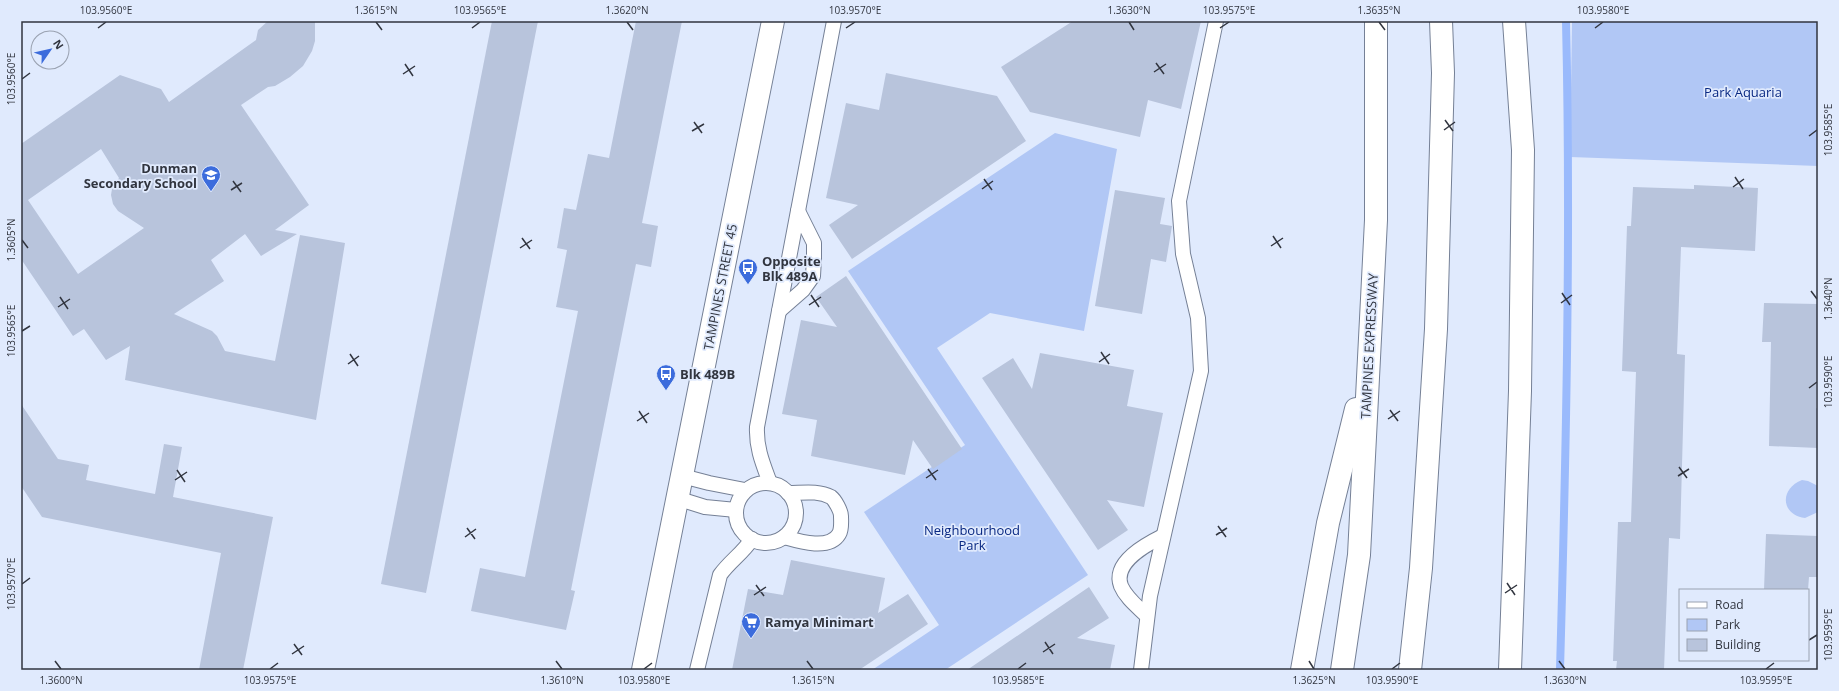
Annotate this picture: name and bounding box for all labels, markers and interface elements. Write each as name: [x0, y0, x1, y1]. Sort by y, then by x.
text: 103.9560°E: [80, 3, 132, 17]
text: 1.3615°N: [354, 3, 398, 17]
text: 103.9565°E: [454, 3, 506, 17]
text: 1.3620°N: [605, 3, 649, 17]
text: 103.9570°E: [829, 3, 881, 17]
text: 1.3630°N: [1107, 3, 1151, 17]
text: 103.9575°E: [1203, 3, 1255, 17]
text: 1.3635°N: [1357, 3, 1401, 17]
text: 103.9580°E: [1577, 3, 1629, 17]
north arrow: [30, 30, 70, 70]
text: N: [50, 36, 67, 52]
text: 103.9560°E: [4, 53, 18, 105]
park label: Park Aquaria: [1704, 83, 1782, 101]
text: 103.9585°E: [1821, 104, 1835, 156]
place label: Dunman Secondary School: [84, 159, 197, 192]
school or university icon: Dunman Secondary School: [200, 164, 222, 192]
text: 1.3605°N: [4, 218, 18, 262]
street label: TAMPINES STREET 45: [699, 222, 741, 352]
place label: Opposite Blk 489A: [762, 252, 821, 285]
bus stop icon: Opposite Blk 489A: [737, 257, 759, 285]
street label: TAMPINES EXPRESSWAY: [1356, 272, 1382, 419]
text: 1.3640°N: [1821, 277, 1835, 321]
text: 103.9565°E: [4, 305, 18, 357]
text: 103.9590°E: [1821, 356, 1835, 408]
bus stop icon: Blk 489B: [655, 363, 677, 391]
place label: Blk 489B: [680, 365, 735, 383]
park label: Neighbourhood Park: [924, 521, 1020, 554]
text: 103.9570°E: [4, 558, 18, 610]
legend: [1679, 589, 1809, 661]
text: Road: [1715, 596, 1744, 613]
text: 103.9595°E: [1821, 609, 1835, 661]
supermarket icon: Ramya Minimart: [740, 611, 762, 639]
place label: Ramya Minimart: [765, 613, 874, 631]
text: Park: [1715, 616, 1741, 633]
text: Building: [1715, 636, 1761, 653]
text: 1.3600°N: [39, 673, 83, 687]
text: 103.9575°E: [244, 673, 296, 687]
text: 1.3610°N: [540, 673, 584, 687]
text: 103.9580°E: [618, 673, 670, 687]
text: 1.3615°N: [791, 673, 835, 687]
text: 103.9585°E: [992, 673, 1044, 687]
text: 1.3625°N: [1292, 673, 1336, 687]
text: 103.9590°E: [1366, 673, 1418, 687]
text: 1.3630°N: [1543, 673, 1587, 687]
text: 103.9595°E: [1740, 673, 1792, 687]

